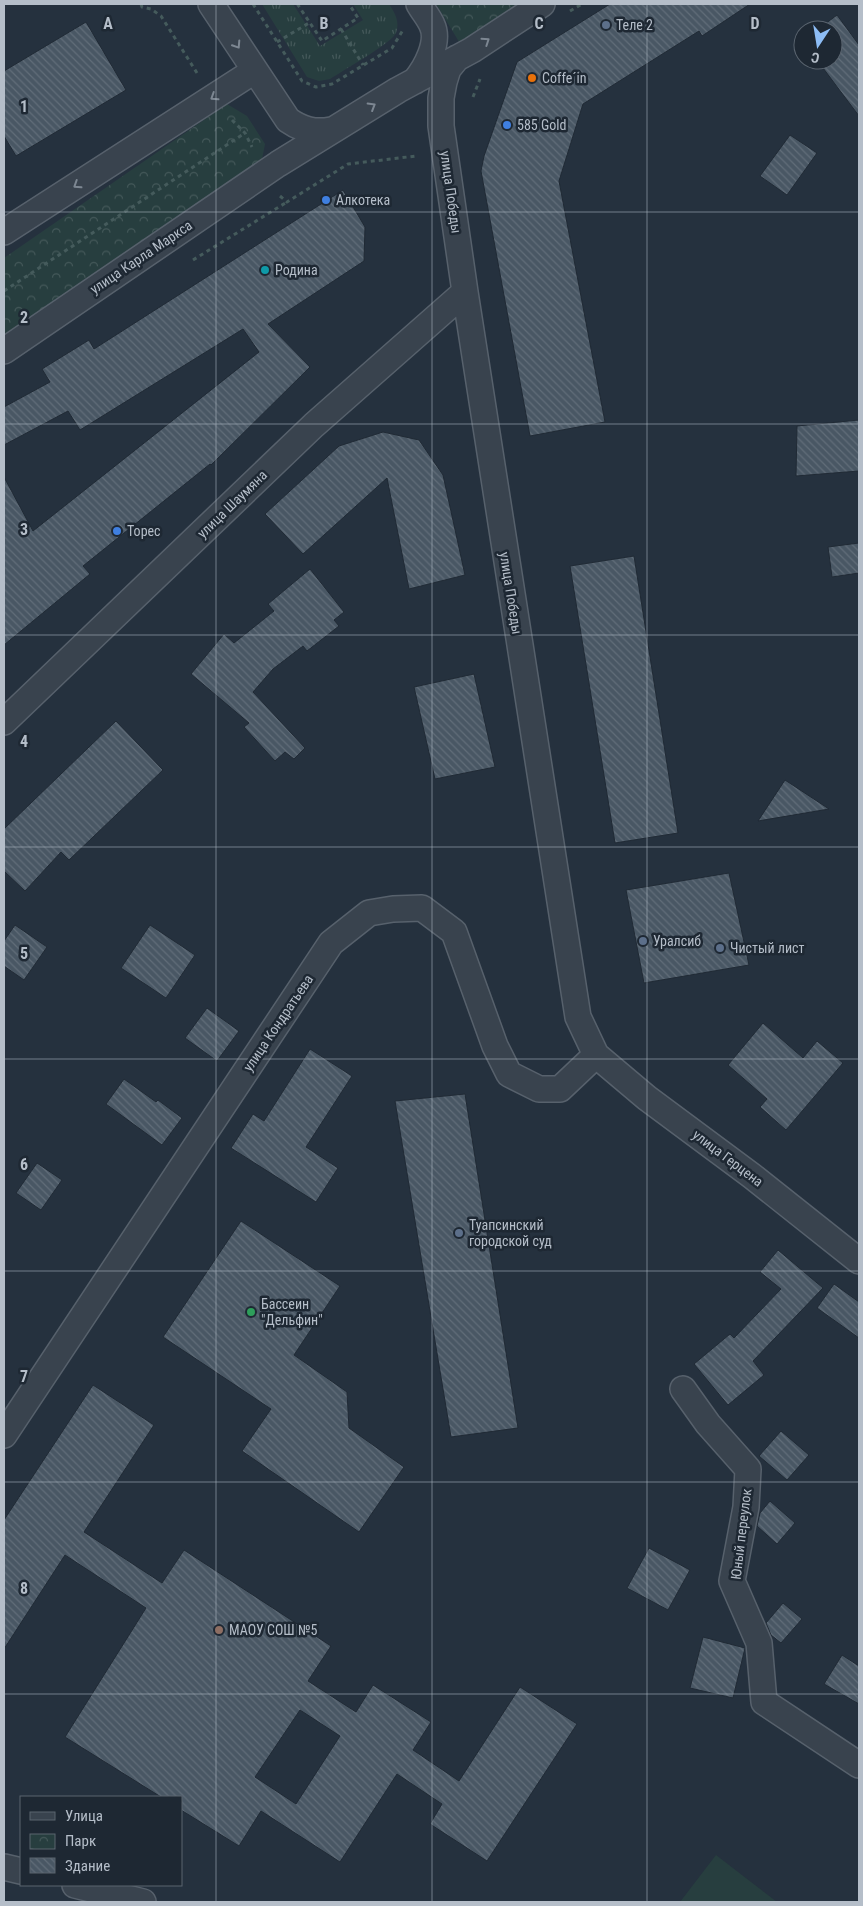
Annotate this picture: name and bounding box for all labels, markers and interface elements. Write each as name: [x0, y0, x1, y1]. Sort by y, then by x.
text: A: [103, 14, 113, 33]
text: B: [320, 14, 329, 33]
text: C: [534, 14, 544, 33]
text: D: [750, 14, 760, 33]
place label: Теле 2: [616, 17, 653, 33]
marker: Теле 2: [600, 19, 612, 31]
north arrow: [793, 20, 843, 70]
one-way arrow: [480, 38, 489, 47]
one-way arrow: [231, 39, 241, 48]
text: С: [810, 49, 821, 66]
place label: Coffe´in: [542, 70, 587, 86]
marker: Coffe´in: [526, 72, 538, 84]
one-way arrow: [210, 91, 219, 101]
text: 1: [20, 97, 28, 116]
one-way arrow: [367, 102, 376, 112]
place label: 585 Gold: [517, 117, 566, 133]
marker: 585 Gold: [501, 119, 513, 131]
street label: улица Победы: [437, 150, 465, 234]
one-way arrow: [73, 179, 82, 189]
place label: Алкотека: [336, 192, 390, 208]
marker: Алкотека: [320, 194, 332, 206]
street label: улица Карла Маркса: [87, 217, 195, 297]
place label: Родина: [275, 262, 318, 278]
marker: Родина: [259, 264, 271, 276]
text: 2: [20, 308, 28, 327]
street label: улица Шаумяна: [194, 467, 270, 541]
text: 3: [20, 520, 28, 539]
place label: Торес: [127, 523, 161, 539]
marker: Торес: [111, 525, 123, 537]
street label: улица Победы: [497, 551, 525, 635]
text: 4: [20, 732, 28, 751]
place label: Уралсиб: [653, 933, 701, 949]
marker: Уралсиб: [637, 935, 649, 947]
place label: Чистый лист: [730, 940, 805, 956]
marker: Чистый лист: [714, 942, 726, 954]
text: 5: [20, 944, 28, 963]
street label: улица Кондратьева: [240, 972, 316, 1074]
street label: улица Герцена: [690, 1126, 766, 1190]
text: 6: [20, 1155, 28, 1174]
place label: Туапсинский городской суд: [469, 1217, 552, 1249]
marker: Туапсинский городской суд: [453, 1227, 465, 1239]
place label: Бассеин "Дельфин": [261, 1296, 323, 1328]
marker: Бассеин "Дельфин": [245, 1306, 257, 1318]
text: 7: [20, 1367, 28, 1386]
street label: Юный переулок: [728, 1487, 755, 1580]
text: 8: [20, 1579, 28, 1598]
place label: МАОУ СОШ №5: [229, 1622, 317, 1638]
marker: МАОУ СОШ №5: [213, 1624, 225, 1636]
legend: [20, 1796, 182, 1886]
text: Улица: [65, 1807, 103, 1825]
text: Парк: [65, 1832, 96, 1850]
text: Здание: [65, 1857, 110, 1875]

